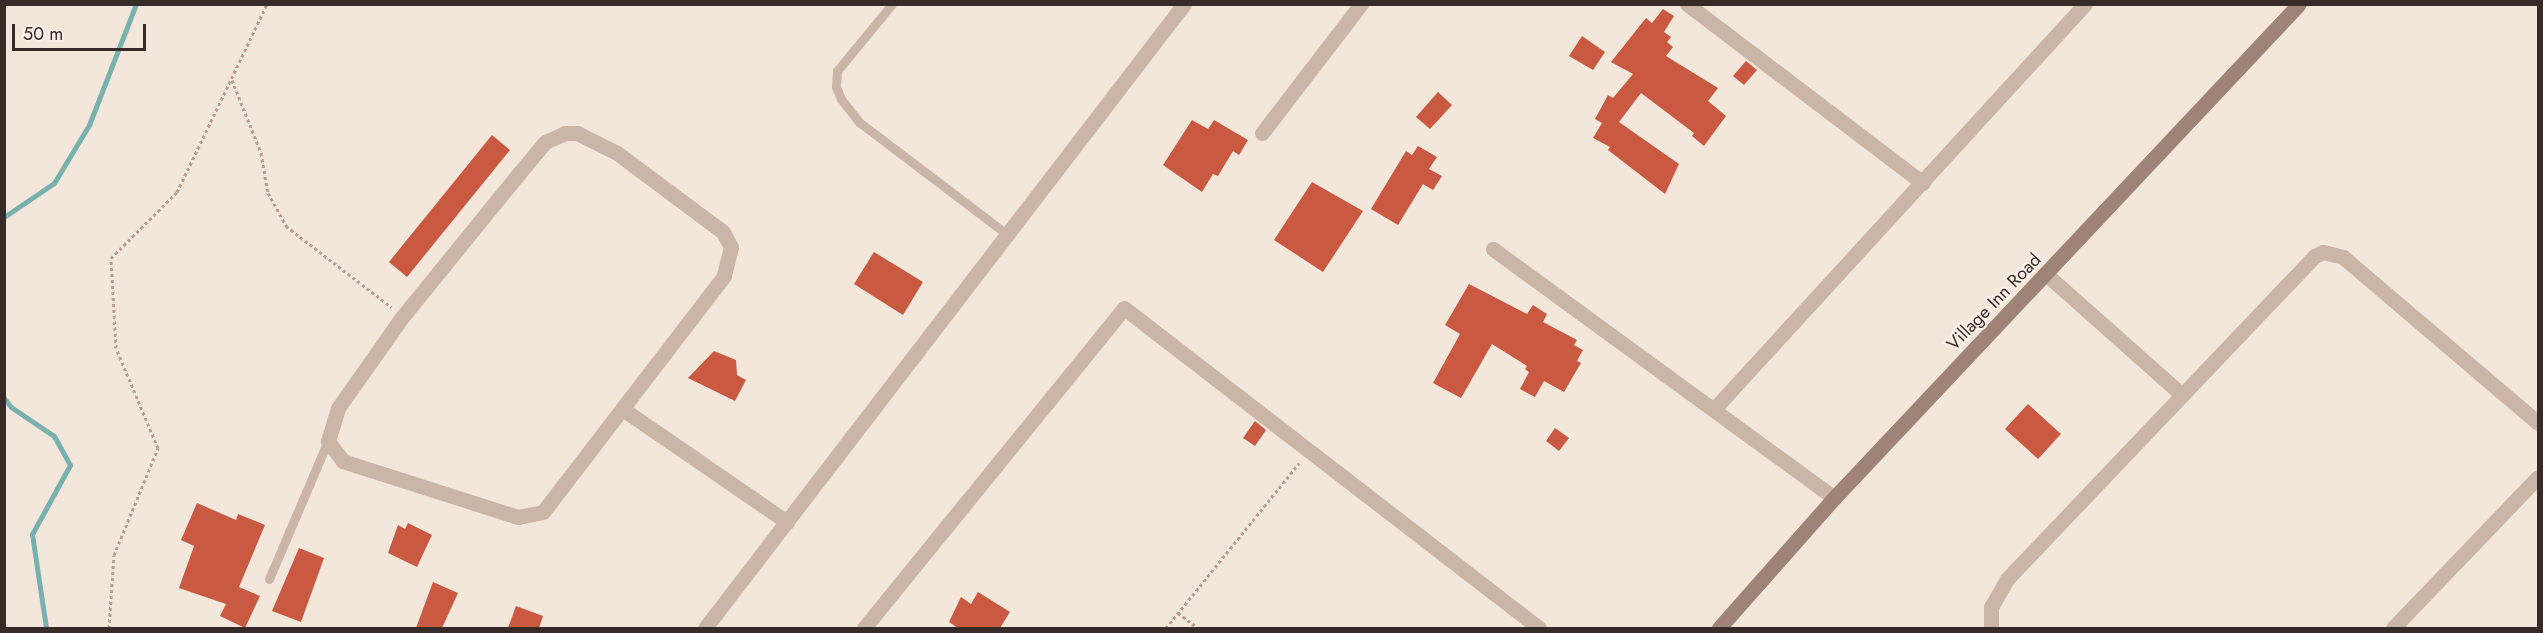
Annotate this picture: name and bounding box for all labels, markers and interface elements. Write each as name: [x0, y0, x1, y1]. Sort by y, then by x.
scale bar: [15, 12, 148, 50]
text: 50 m: [23, 21, 63, 47]
street label: Village Inn Road: [1942, 249, 2046, 355]

